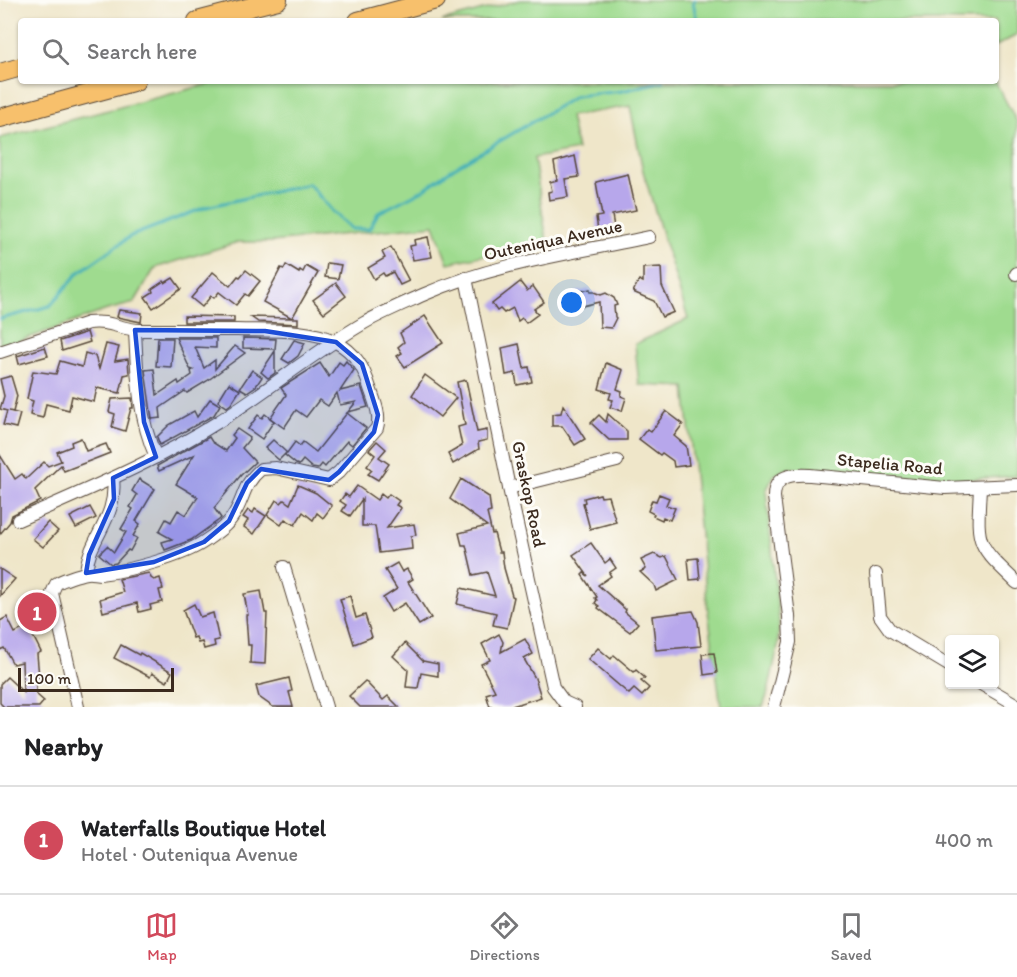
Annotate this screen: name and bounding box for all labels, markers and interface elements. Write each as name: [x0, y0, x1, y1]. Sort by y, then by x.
search box: [18, 18, 999, 84]
icon: search: [39, 35, 72, 68]
text: Search here: [87, 38, 197, 65]
street label: Outeniqua Avenue: [482, 215, 624, 265]
your location: [557, 288, 586, 317]
street label: Graskop Road: [507, 439, 551, 549]
street label: Stapelia Road: [836, 448, 944, 480]
pin: 1: [18, 590, 57, 634]
map controls: [945, 635, 999, 689]
button: layers: [945, 635, 999, 689]
scale bar: [18, 665, 174, 692]
text: 100 m: [27, 669, 71, 688]
text: Nearby: [24, 730, 103, 762]
text: Waterfalls Boutique Hotel: [81, 815, 326, 842]
text: 1: [39, 828, 48, 852]
text: 400 m: [935, 828, 993, 852]
text: Hotel · Outeniqua Avenue: [81, 842, 298, 866]
tab: Map: [145, 909, 178, 964]
tab: Directions: [469, 909, 540, 964]
tab: Saved: [831, 909, 872, 964]

